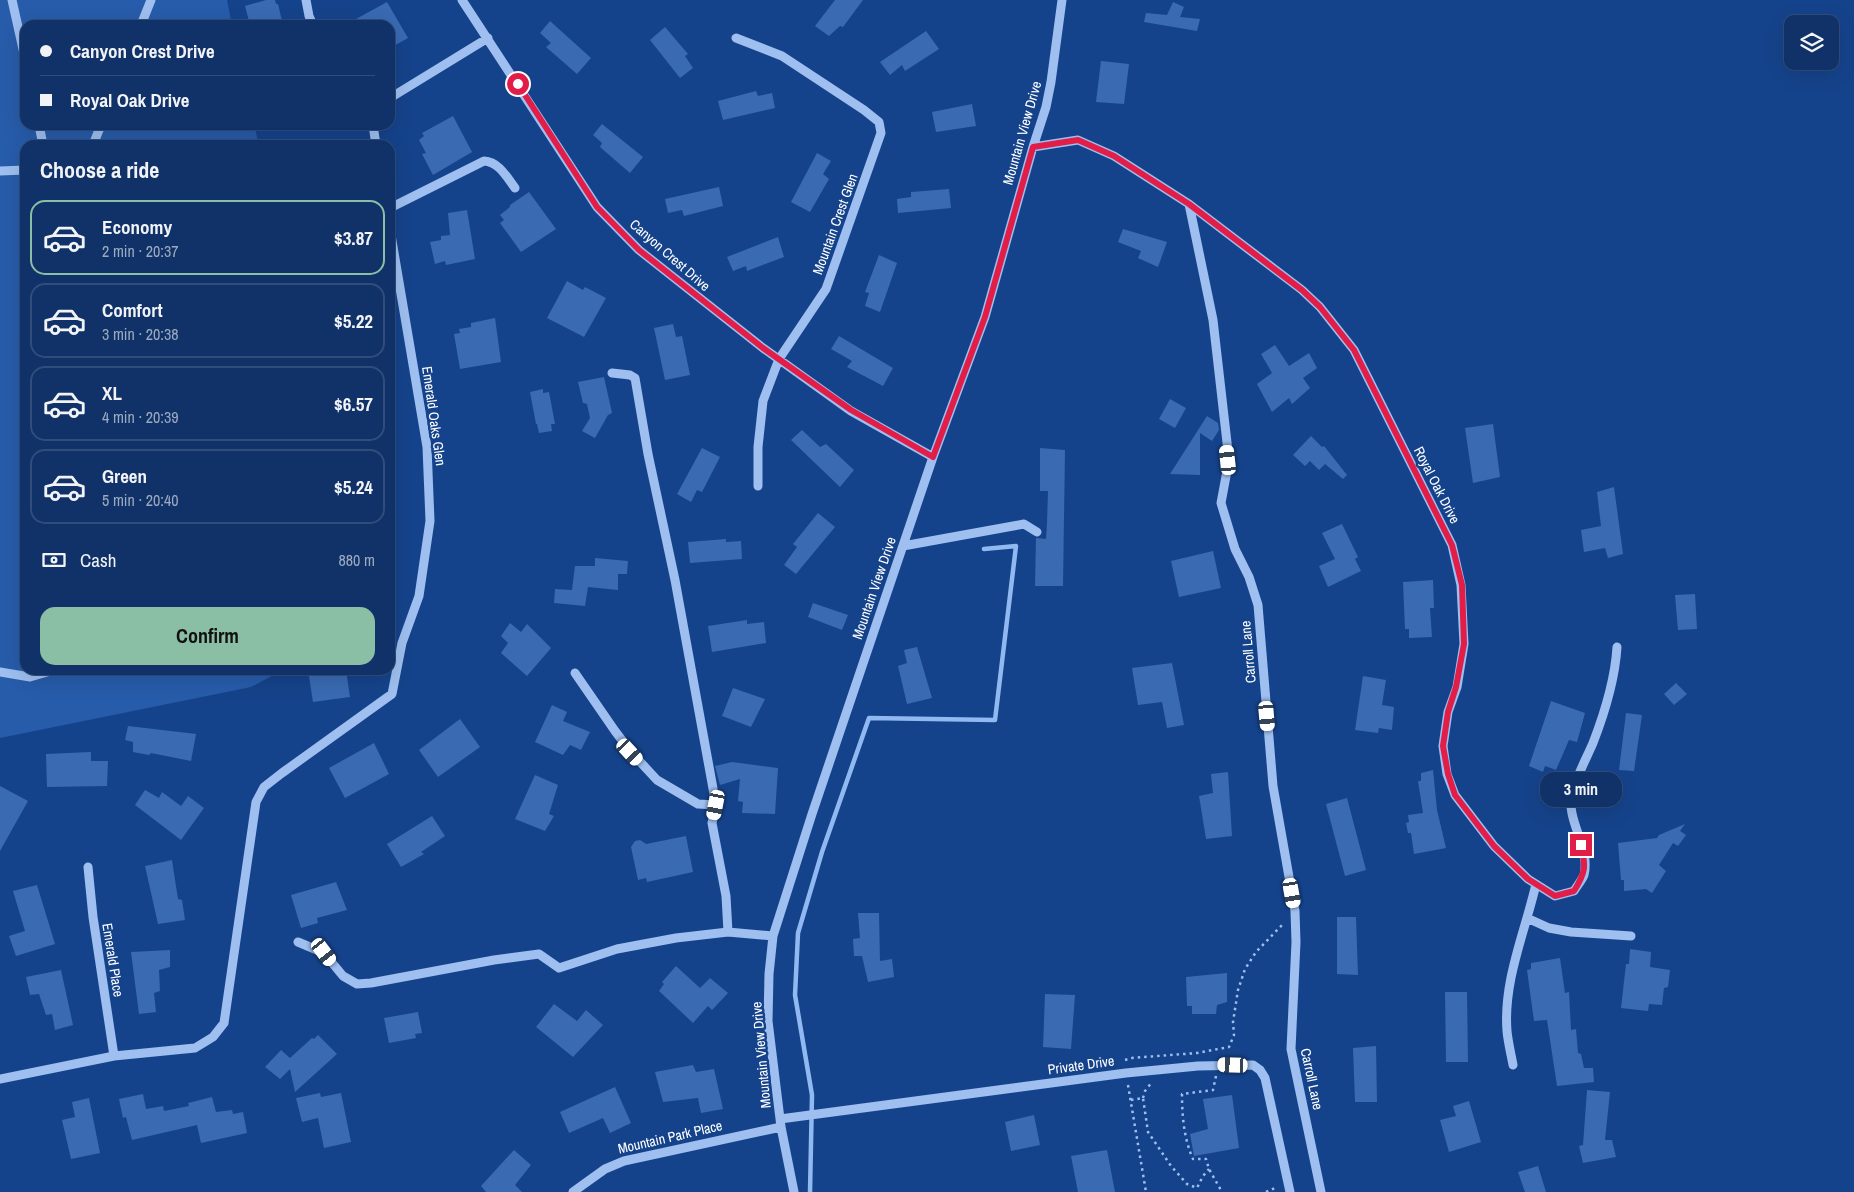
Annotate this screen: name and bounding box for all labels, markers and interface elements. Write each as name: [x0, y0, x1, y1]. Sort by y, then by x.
map controls: [1784, 15, 1839, 70]
button: layers: [1784, 15, 1839, 70]
text: Canyon Crest Drive: [70, 38, 215, 64]
route start: [507, 73, 529, 95]
street label: Mountain View Drive: [999, 79, 1045, 187]
text: Royal Oak Drive: [70, 87, 190, 113]
text: Choose a ride: [40, 155, 159, 185]
street label: Mountain Crest Glen: [808, 171, 862, 277]
text: Economy: [102, 214, 172, 240]
icon: car: [42, 215, 87, 260]
street label: Canyon Crest Drive: [626, 215, 714, 295]
text: $3.87: [334, 225, 373, 251]
text: 2 min · 20:37: [102, 240, 179, 262]
text: Comfort: [102, 297, 163, 323]
icon: car: [42, 298, 87, 343]
text: $5.22: [334, 308, 373, 334]
text: 3 min · 20:38: [102, 323, 179, 345]
street label: Emerald Oaks Glen: [418, 365, 450, 467]
text: XL: [102, 380, 122, 406]
icon: car: [42, 381, 87, 426]
text: $6.57: [334, 391, 373, 417]
text: 4 min · 20:39: [102, 406, 179, 428]
street label: Royal Oak Drive: [1410, 443, 1464, 527]
car: [1218, 444, 1237, 476]
text: Green: [102, 463, 147, 489]
icon: car: [42, 464, 87, 509]
text: $5.24: [334, 474, 373, 500]
text: 5 min · 20:40: [102, 489, 179, 511]
street label: Mountain View Drive: [848, 534, 900, 642]
icon: cash: [40, 546, 68, 574]
text: Cash: [80, 547, 116, 573]
text: 880 m: [339, 549, 375, 571]
button: Confirm: [40, 607, 375, 665]
street label: Carroll Lane: [1236, 620, 1260, 684]
car: [1258, 700, 1275, 732]
car: [614, 736, 645, 768]
callout: 3 min: [1540, 772, 1622, 808]
text: 3 min: [1564, 778, 1598, 800]
car: [705, 789, 726, 821]
route end: [1570, 834, 1592, 856]
car: [1282, 877, 1301, 909]
street label: Emerald Place: [98, 922, 128, 998]
car: [308, 936, 339, 968]
street label: Mountain View Drive: [747, 1001, 775, 1109]
street label: Carroll Lane: [1297, 1047, 1327, 1111]
street label: Private Drive: [1047, 1051, 1115, 1079]
car: [1217, 1057, 1248, 1073]
street label: Mountain Park Place: [616, 1116, 724, 1158]

